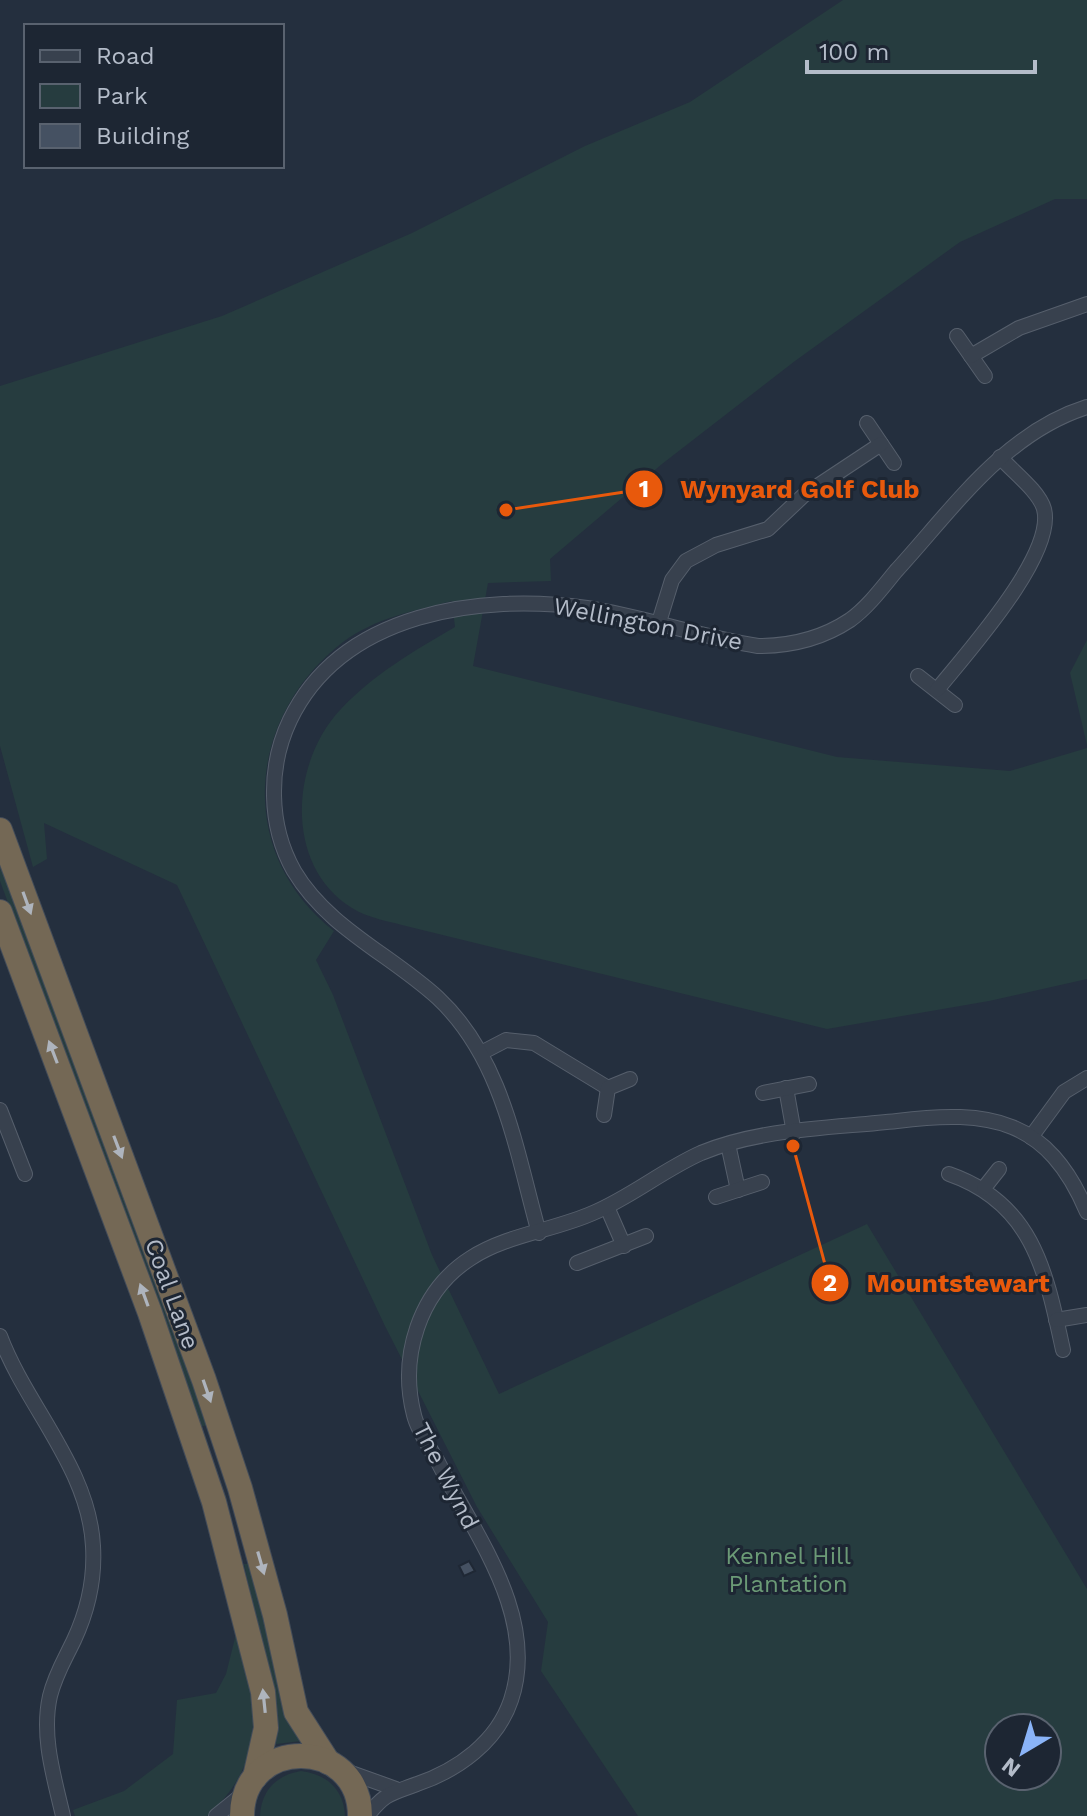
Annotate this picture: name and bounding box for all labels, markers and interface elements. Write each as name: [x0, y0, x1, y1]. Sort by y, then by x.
legend: [24, 24, 284, 168]
scale bar: [807, 24, 1035, 74]
text: 100 m: [819, 38, 889, 66]
text: Road: [96, 42, 155, 70]
text: Park: [96, 82, 148, 110]
text: Building: [96, 122, 189, 150]
callout: Wynyard Golf Club: [624, 464, 936, 514]
text: Wynyard Golf Club: [680, 474, 920, 504]
text: 1: [639, 475, 649, 503]
street label: Wellington Drive: [551, 592, 745, 656]
one-way arrow: [21, 891, 34, 915]
one-way arrow: [46, 1040, 59, 1064]
one-way arrow: [112, 1135, 125, 1159]
street label: Coal Lane: [139, 1235, 205, 1353]
callout: Mountstewart: [810, 1258, 1065, 1308]
text: Mountstewart: [866, 1268, 1050, 1298]
text: 2: [823, 1269, 837, 1297]
one-way arrow: [137, 1283, 150, 1307]
one-way arrow: [202, 1379, 214, 1403]
street label: The Wynd: [407, 1418, 485, 1534]
park label: Kennel Hill Plantation: [725, 1542, 851, 1598]
one-way arrow: [255, 1551, 267, 1576]
one-way arrow: [257, 1688, 270, 1713]
north arrow: [983, 1712, 1063, 1792]
text: N: [997, 1752, 1025, 1782]

